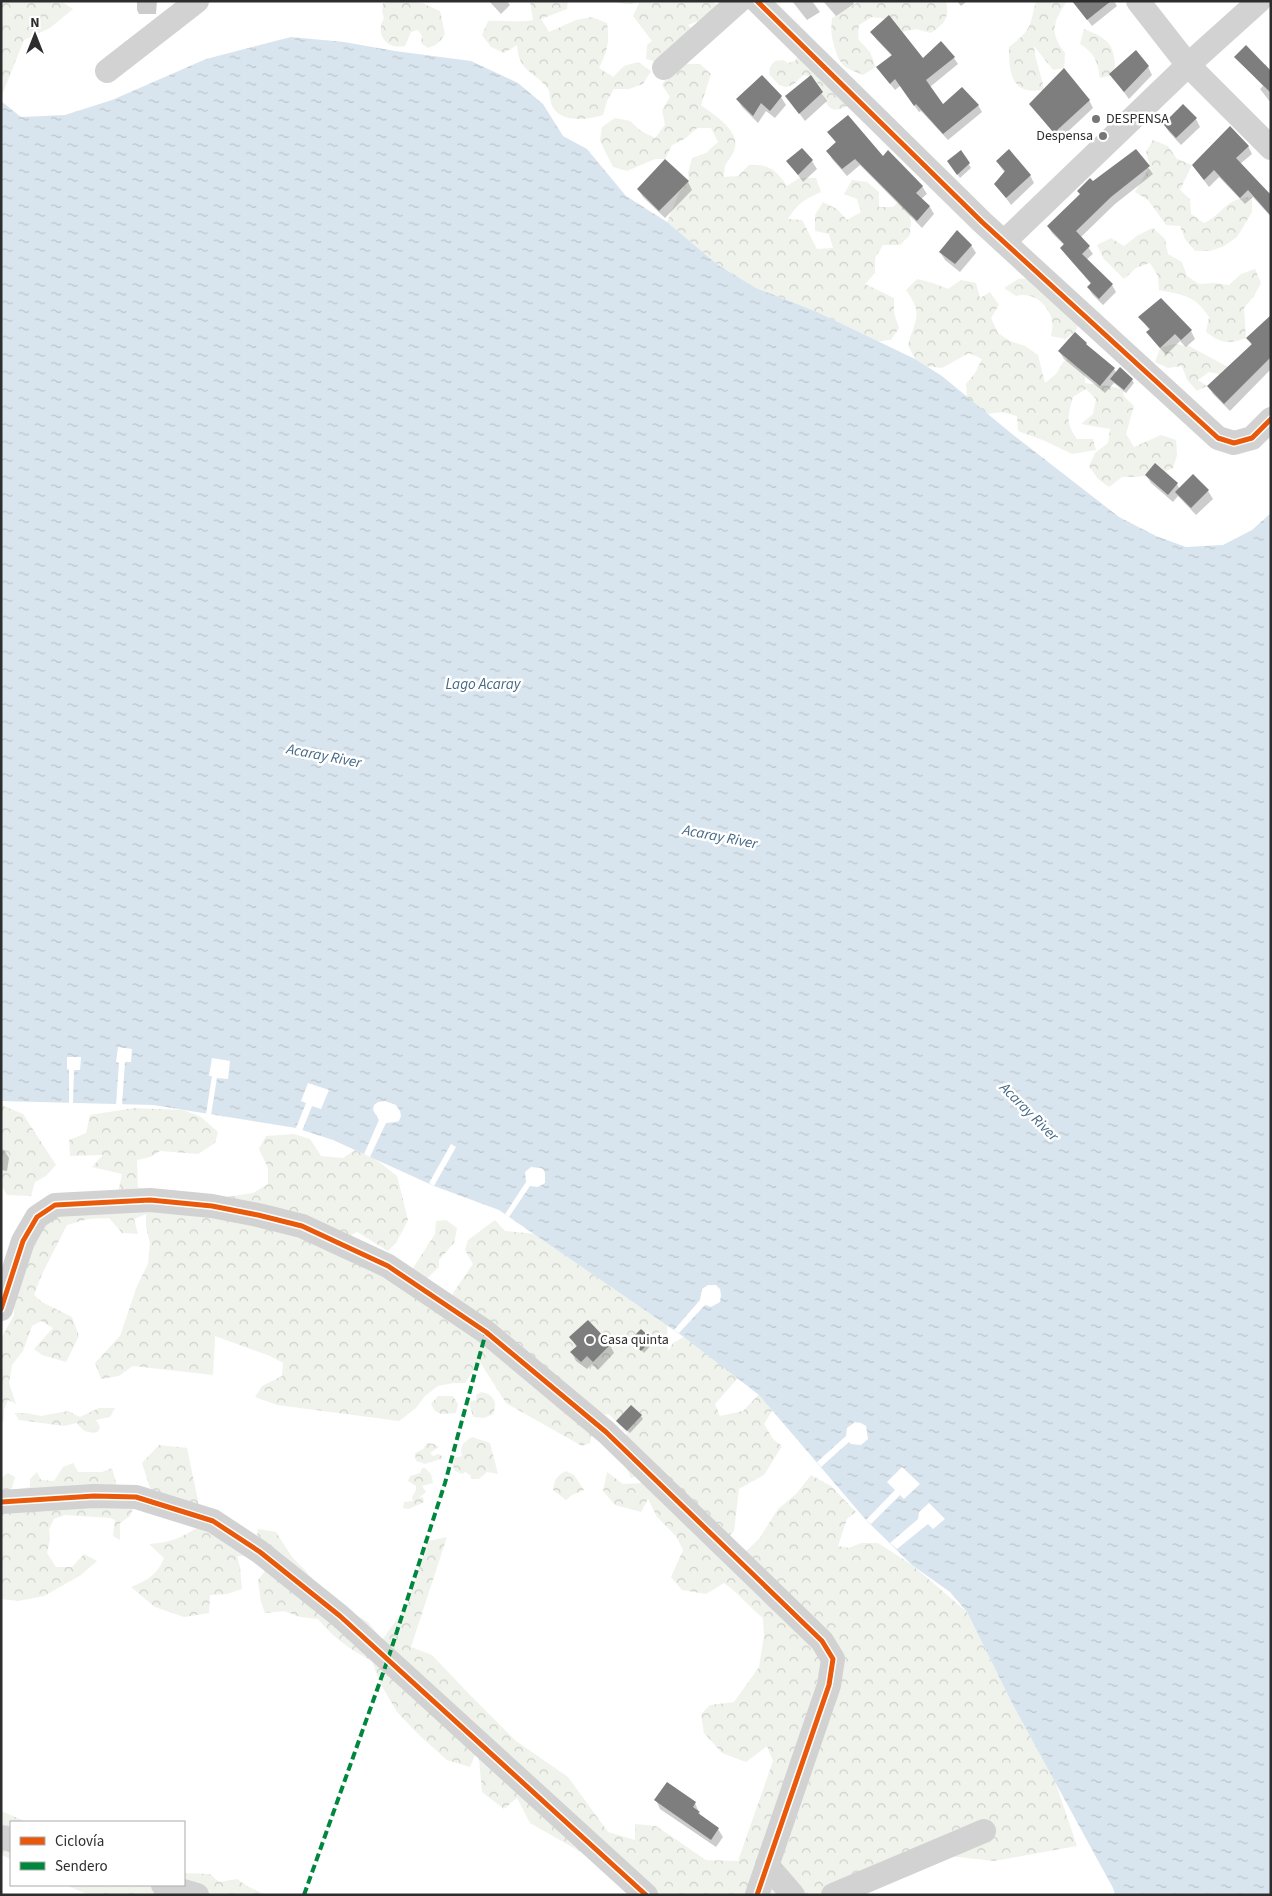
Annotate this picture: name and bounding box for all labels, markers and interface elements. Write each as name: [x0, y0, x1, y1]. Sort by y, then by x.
north arrow: [10, 10, 60, 60]
text: N: [30, 13, 40, 33]
place label: DESPENSA: [1106, 109, 1169, 129]
marker: DESPENSA: [1090, 113, 1102, 125]
place label: Despensa: [1036, 126, 1093, 146]
marker: Despensa: [1097, 130, 1109, 142]
water label: Lago Acaray: [445, 674, 522, 695]
water label: Acaray River: [284, 738, 364, 774]
water label: Acaray River: [680, 819, 760, 855]
water label: Acaray River: [994, 1077, 1064, 1147]
place label: Casa quinta: [600, 1330, 669, 1350]
marker: Casa quinta: [584, 1334, 596, 1346]
legend: [10, 1821, 185, 1886]
text: Ciclovía: [55, 1831, 104, 1852]
text: Sendero: [55, 1856, 108, 1877]

